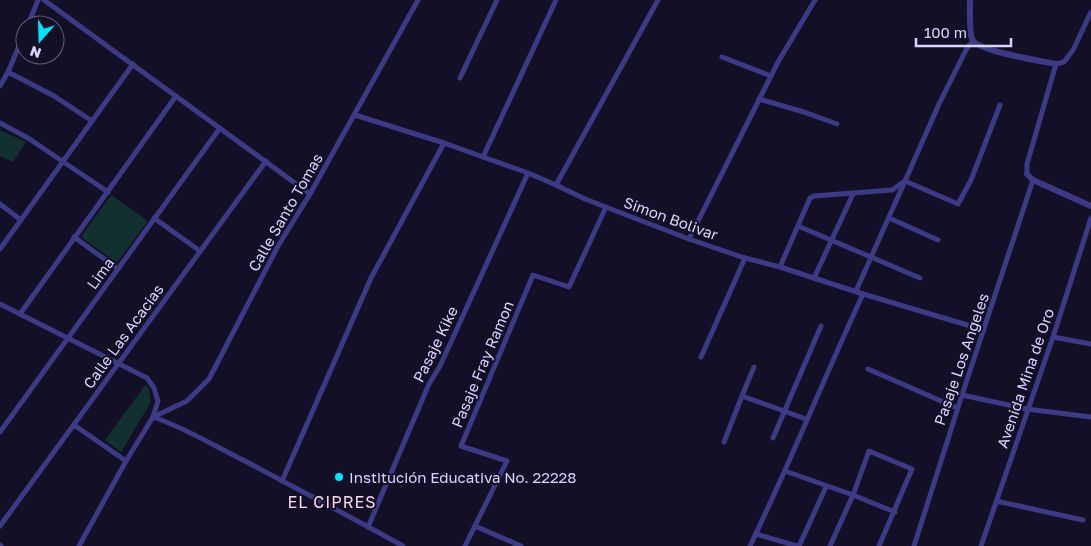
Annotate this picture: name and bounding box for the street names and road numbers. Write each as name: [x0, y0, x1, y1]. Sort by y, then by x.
street label: Calle Santo Tomas: [244, 150, 326, 274]
street label: Simon Bolivar: [621, 193, 721, 243]
street label: Lima: [83, 254, 117, 292]
street label: Calle Las Acacias: [79, 280, 167, 392]
street label: Pasaje Los Angeles: [930, 290, 992, 427]
street label: Pasaje Fray Ramon: [447, 298, 517, 430]
street label: Pasaje Kike: [409, 303, 461, 385]
street label: Avenida Mina de Oro: [993, 306, 1057, 450]

